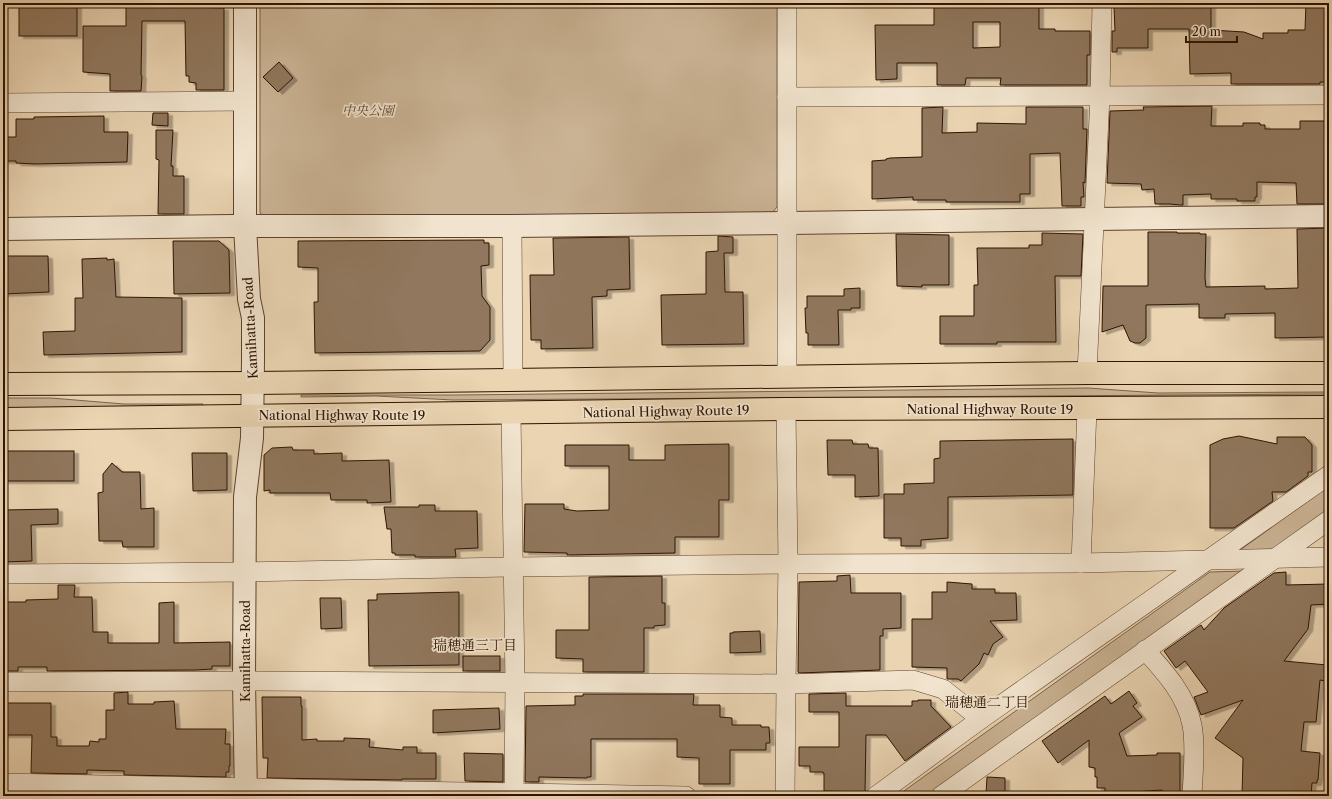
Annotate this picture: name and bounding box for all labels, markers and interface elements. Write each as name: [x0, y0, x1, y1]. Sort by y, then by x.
scale bar: [1186, 18, 1237, 44]
text: 20 m: [1192, 24, 1221, 39]
park label: 中央公園: [342, 102, 396, 118]
street label: Kamihatta-Road: [239, 277, 261, 379]
street label: National Highway Route 19: [907, 401, 1073, 417]
street label: National Highway Route 19: [582, 402, 750, 420]
street label: National Highway Route 19: [259, 407, 425, 423]
street label: Kamihatta-Road: [237, 600, 253, 702]
district label: 瑞穂通三丁目: [433, 636, 517, 654]
district label: 瑞穂通二丁目: [945, 693, 1029, 711]

